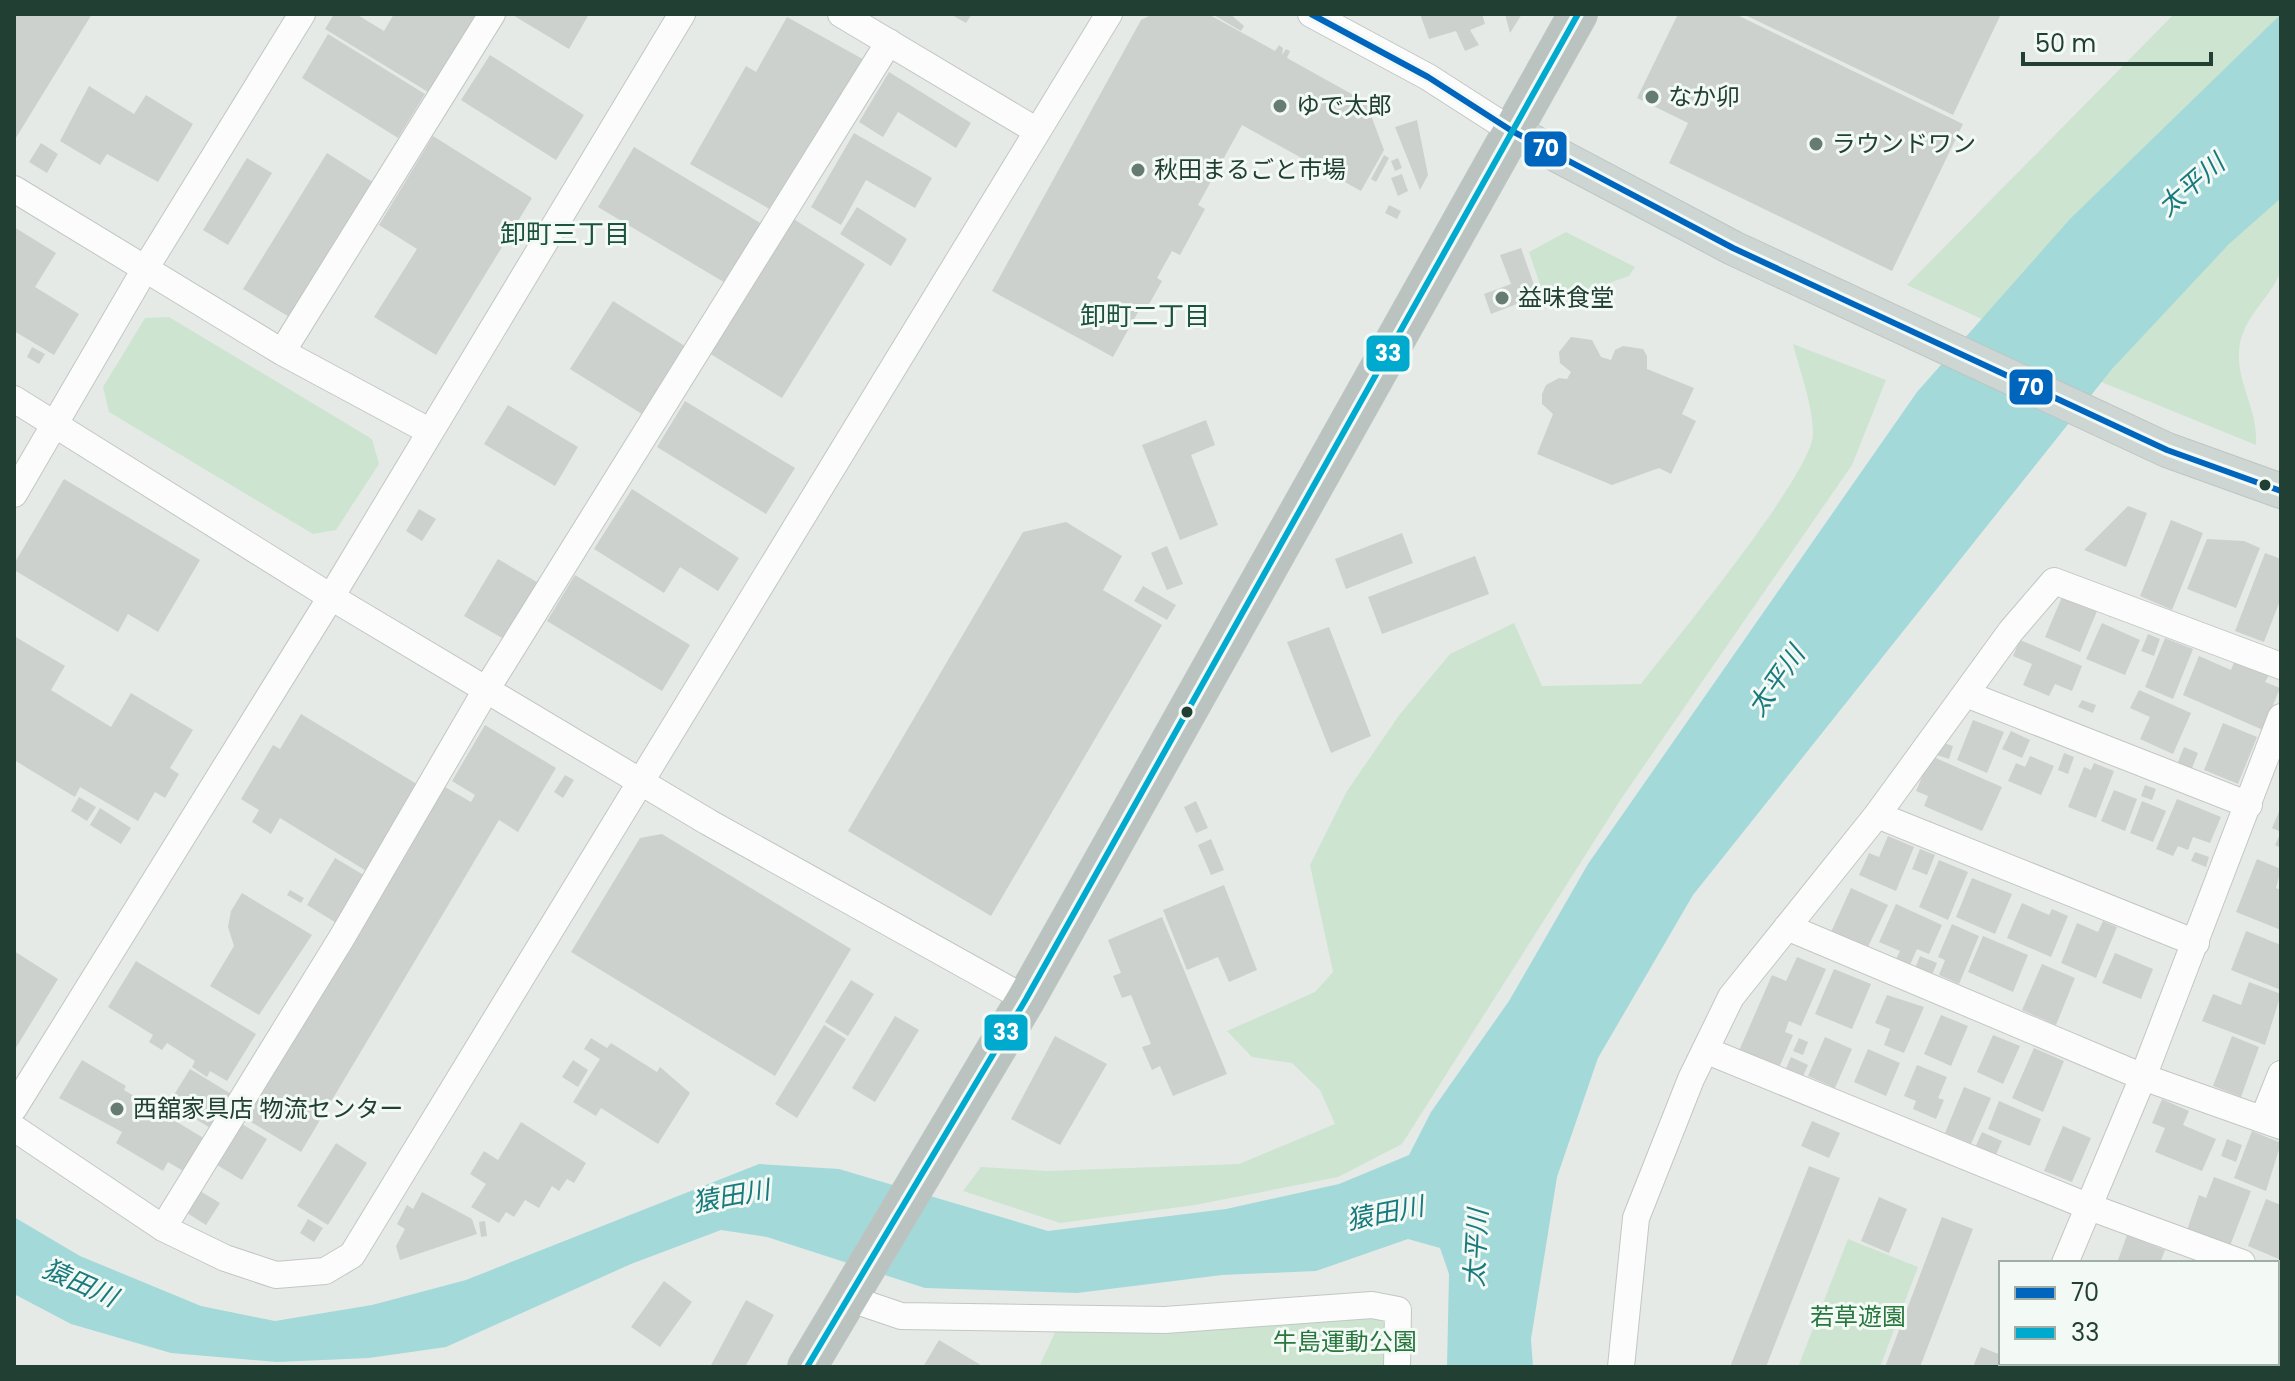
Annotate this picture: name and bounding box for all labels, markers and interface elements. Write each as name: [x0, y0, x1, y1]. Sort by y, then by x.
scale bar: [2023, 16, 2211, 66]
text: 50 m: [2035, 27, 2096, 60]
place label: なか卯: [1668, 80, 1740, 113]
marker: なか卯: [1643, 88, 1661, 106]
place label: ゆで太郎: [1296, 89, 1392, 122]
marker: ゆで太郎: [1271, 97, 1289, 115]
place label: ラウンドワン: [1832, 127, 1976, 160]
line badge: 70: [1523, 130, 1568, 168]
text: 70: [1533, 133, 1559, 164]
marker: ラウンドワン: [1807, 135, 1825, 153]
water label: 太平川: [2150, 144, 2235, 224]
place label: 秋田まるごと市場: [1154, 153, 1346, 186]
marker: 秋田まるごと市場: [1129, 161, 1147, 179]
district label: 卸町三丁目: [500, 216, 630, 252]
place label: 益味食堂: [1518, 281, 1614, 314]
marker: 益味食堂: [1493, 289, 1511, 307]
district label: 卸町二丁目: [1080, 298, 1210, 334]
line badge: 33: [1365, 334, 1411, 373]
text: 33: [1375, 338, 1401, 369]
line badge: 70: [2008, 368, 2054, 406]
text: 70: [2018, 372, 2044, 403]
unlabelled marker: [2257, 477, 2273, 493]
water label: 太平川: [1739, 636, 1815, 723]
unlabelled marker: [1179, 704, 1195, 720]
line badge: 33: [983, 1013, 1029, 1052]
text: 33: [993, 1017, 1019, 1048]
place label: 西舘家具店 物流センター: [133, 1092, 403, 1125]
marker: 西舘家具店 物流センター: [108, 1100, 126, 1118]
water label: 猿田川: [689, 1171, 775, 1221]
water label: 猿田川: [1343, 1187, 1430, 1238]
water label: 太平川: [1456, 1205, 1496, 1288]
water label: 猿田川: [37, 1251, 126, 1317]
legend: [1999, 1261, 2279, 1365]
text: 70: [2071, 1276, 2099, 1309]
park label: 若草遊園: [1810, 1300, 1906, 1333]
text: 33: [2071, 1316, 2099, 1349]
park label: 牛島運動公園: [1273, 1325, 1417, 1358]

